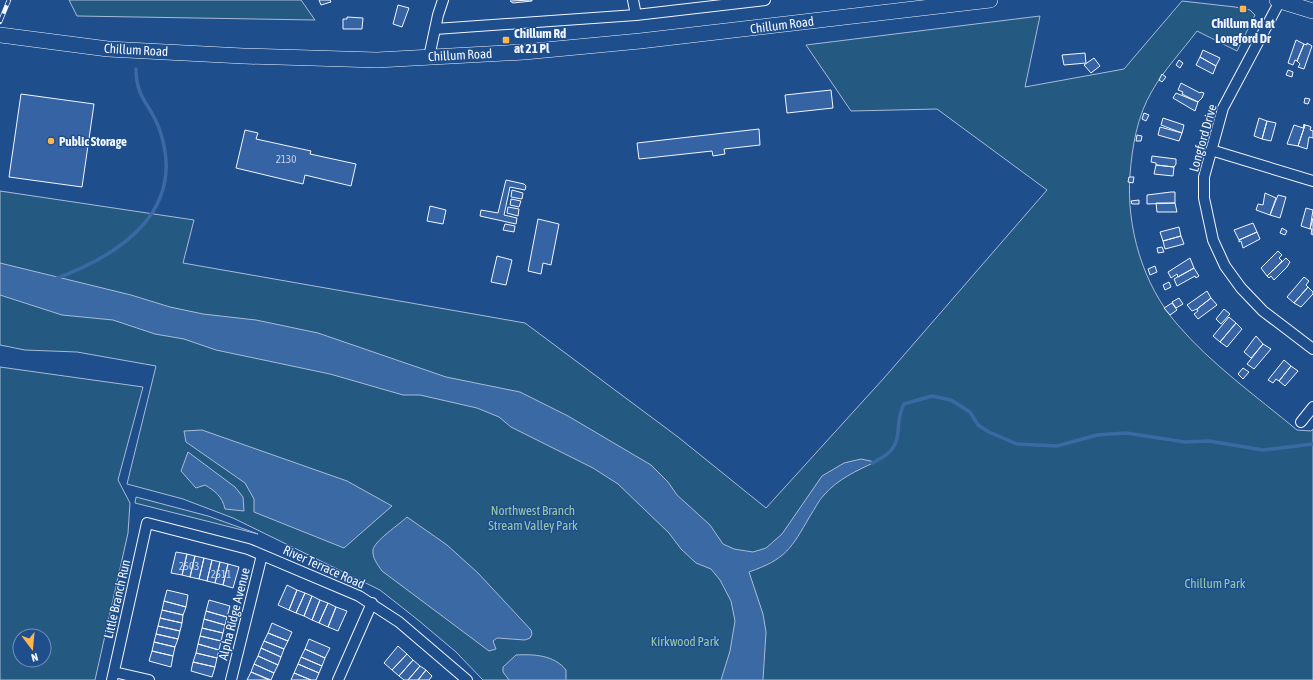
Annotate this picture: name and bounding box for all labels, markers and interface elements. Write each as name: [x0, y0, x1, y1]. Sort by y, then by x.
marker: Chillum Rd at Longford Dr: [1238, 4, 1248, 14]
street label: Chillum Road: [749, 14, 815, 36]
place label: Chillum Rd at Longford Dr: [1211, 16, 1275, 46]
place label: Chillum Rd at 21 Pl: [514, 26, 566, 56]
marker: Chillum Rd at 21 Pl: [501, 35, 511, 45]
street label: Chillum Road: [104, 41, 168, 59]
street label: Chillum Road: [428, 46, 492, 64]
street label: Longford Drive: [1186, 102, 1220, 174]
place label: Public Storage: [59, 134, 127, 149]
marker: Public Storage: [46, 136, 56, 146]
house number: 2130: [276, 153, 296, 165]
park label: Northwest Branch Stream Valley Park: [488, 503, 578, 533]
street label: River Terrace Road: [281, 542, 367, 592]
street label: Little Branch Run: [101, 558, 133, 640]
house number: 2503: [179, 560, 199, 572]
street label: Alpha Ridge Avenue: [215, 566, 253, 662]
house number: 2511: [211, 568, 231, 580]
park label: Chillum Park: [1184, 576, 1246, 591]
north arrow: [12, 628, 52, 668]
park label: Kirkwood Park: [651, 634, 719, 649]
text: N: [30, 651, 40, 664]

